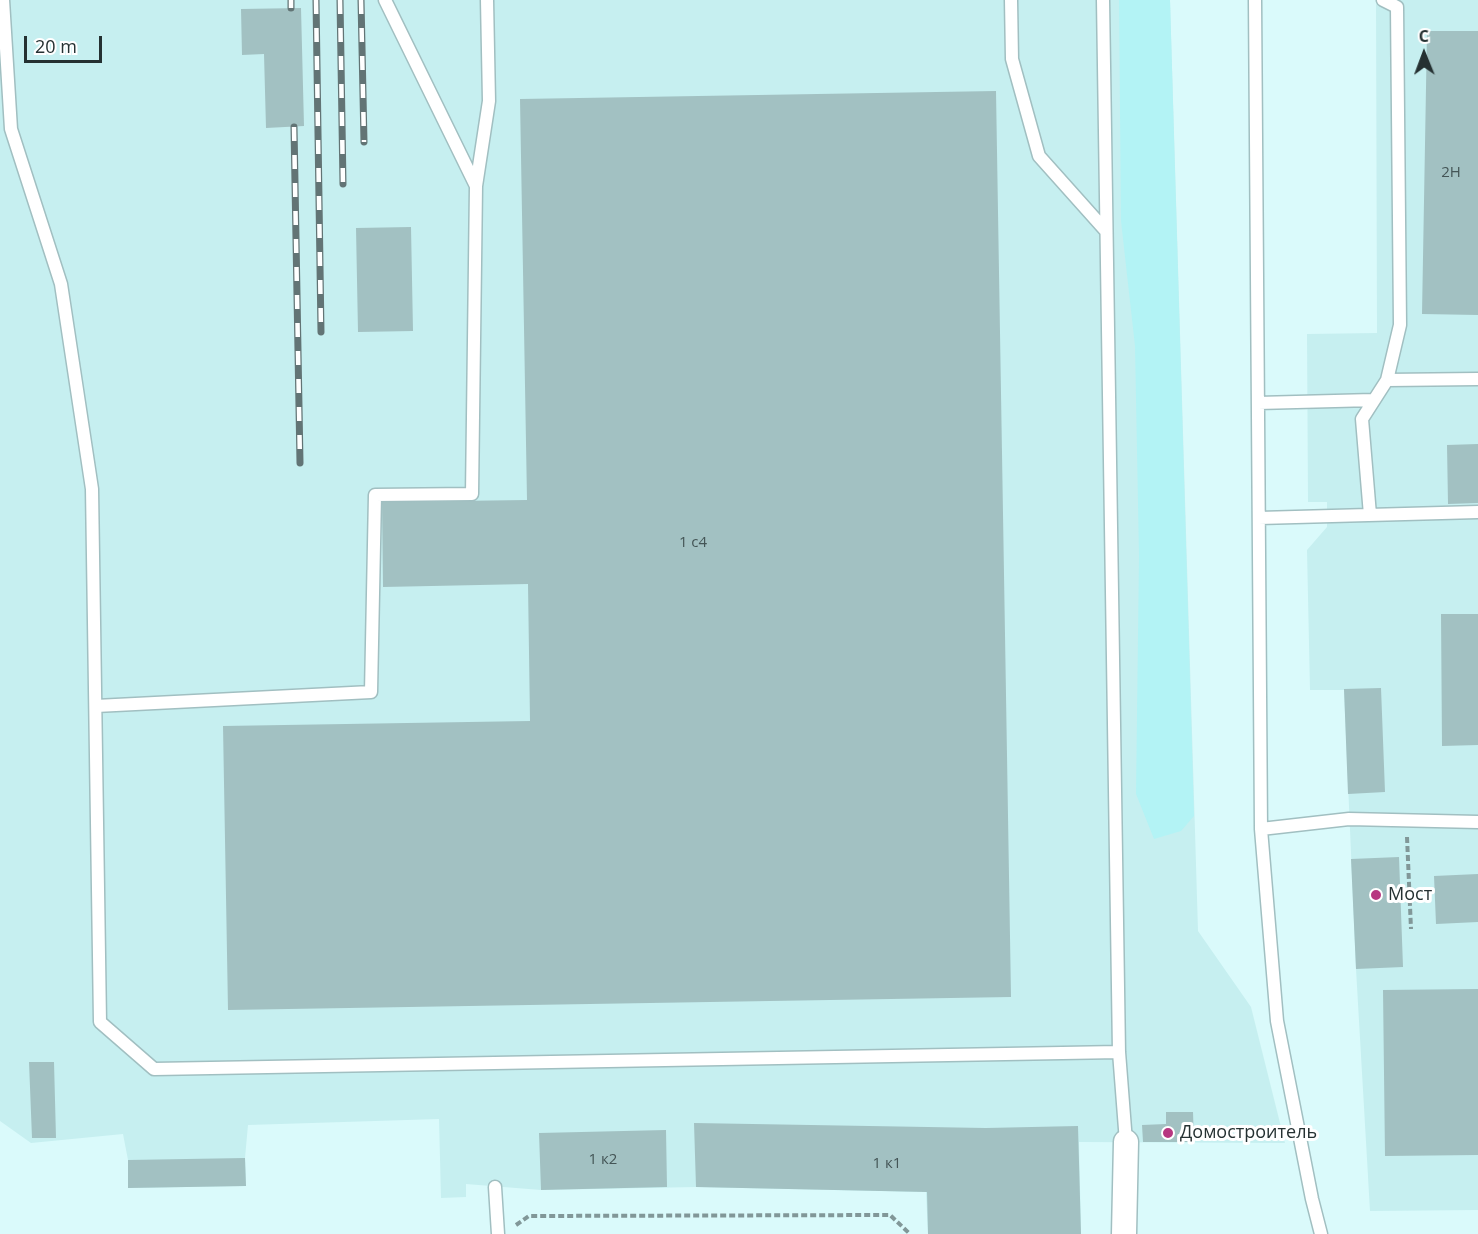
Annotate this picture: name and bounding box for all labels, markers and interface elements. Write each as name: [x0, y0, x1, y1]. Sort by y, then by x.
scale bar: [27, 24, 105, 62]
north arrow: [1394, 24, 1454, 84]
text: С: [1418, 25, 1429, 47]
text: 20 m: [35, 34, 77, 58]
house number: 2Н: [1441, 164, 1461, 182]
house number: 1 с4: [679, 534, 707, 552]
place label: Мост: [1388, 884, 1432, 906]
marker: Мост: [1369, 888, 1383, 902]
place label: Домостроитель: [1180, 1122, 1317, 1144]
marker: Домостроитель: [1161, 1126, 1175, 1140]
house number: 1 к2: [589, 1151, 617, 1169]
house number: 1 к1: [873, 1155, 901, 1173]

